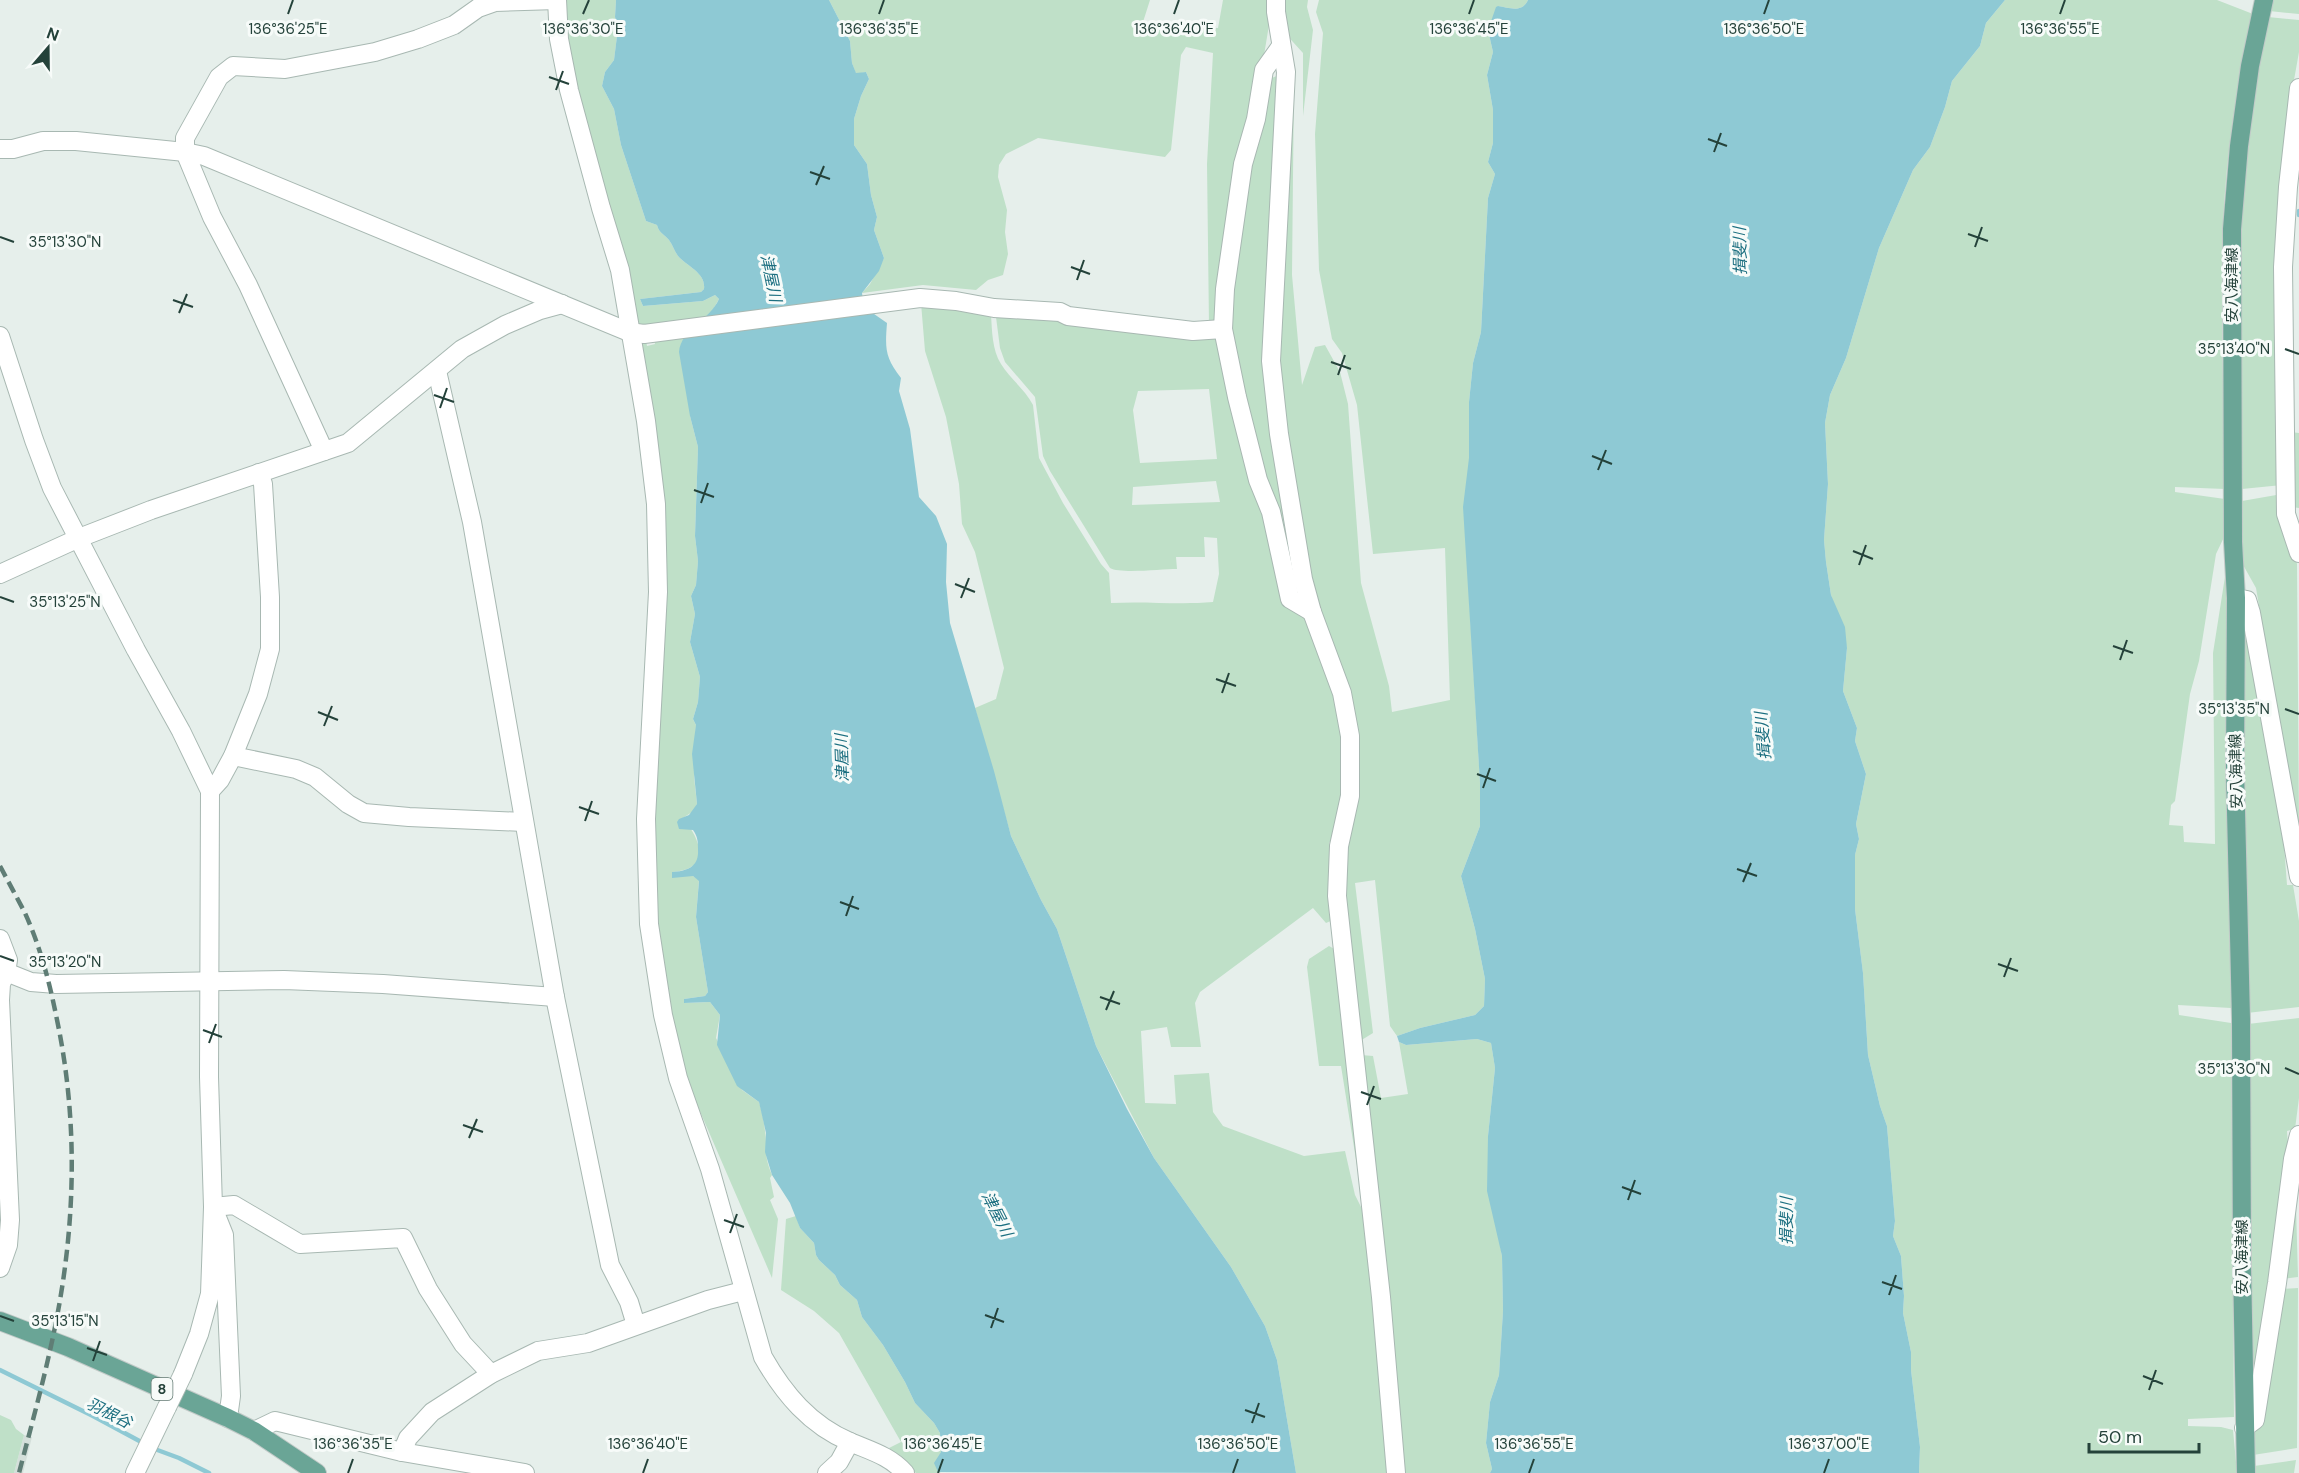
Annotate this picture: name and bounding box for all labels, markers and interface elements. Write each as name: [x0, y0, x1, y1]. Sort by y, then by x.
north arrow: [18, 18, 78, 78]
text: 136°36'25"E: [248, 19, 328, 39]
text: 136°36'30"E: [543, 19, 623, 39]
text: 136°36'35"E: [839, 19, 919, 39]
text: 136°36'40"E: [1134, 19, 1214, 39]
text: 136°36'45"E: [1430, 19, 1508, 39]
text: 136°36'50"E: [1724, 19, 1804, 39]
text: 136°36'55"E: [2020, 19, 2100, 39]
text: N: [44, 23, 62, 46]
water label: 揖斐川: [1729, 225, 1751, 275]
text: 35°13'30"N: [29, 232, 101, 252]
street label: 安八海津線: [2222, 247, 2242, 323]
water label: 津屋川: [756, 252, 787, 306]
text: 35°13'40"N: [2198, 339, 2270, 359]
text: 35°13'25"N: [29, 592, 101, 612]
text: 35°13'35"N: [2198, 699, 2270, 719]
water label: 揖斐川: [1750, 709, 1776, 761]
water label: 津屋川: [831, 732, 853, 782]
street label: 安八海津線: [2225, 733, 2247, 809]
text: 35°13'20"N: [29, 952, 101, 972]
text: 35°13'30"N: [2198, 1059, 2270, 1079]
water label: 津屋川: [977, 1188, 1018, 1242]
water label: 揖斐川: [1776, 1195, 1797, 1245]
street label: 安八海津線: [2232, 1219, 2252, 1295]
text: 35°13'15"N: [31, 1311, 99, 1331]
road number: 8: [152, 1378, 172, 1400]
water label: 羽根谷: [83, 1393, 137, 1434]
scale bar: [2089, 1416, 2198, 1454]
text: 50 m: [2098, 1425, 2142, 1449]
text: 136°36'35"E: [313, 1434, 393, 1454]
text: 136°36'40"E: [608, 1434, 688, 1454]
text: 136°36'45"E: [904, 1434, 982, 1454]
text: 136°36'50"E: [1198, 1434, 1278, 1454]
text: 136°36'55"E: [1494, 1434, 1574, 1454]
text: 136°37'00"E: [1789, 1434, 1869, 1454]

